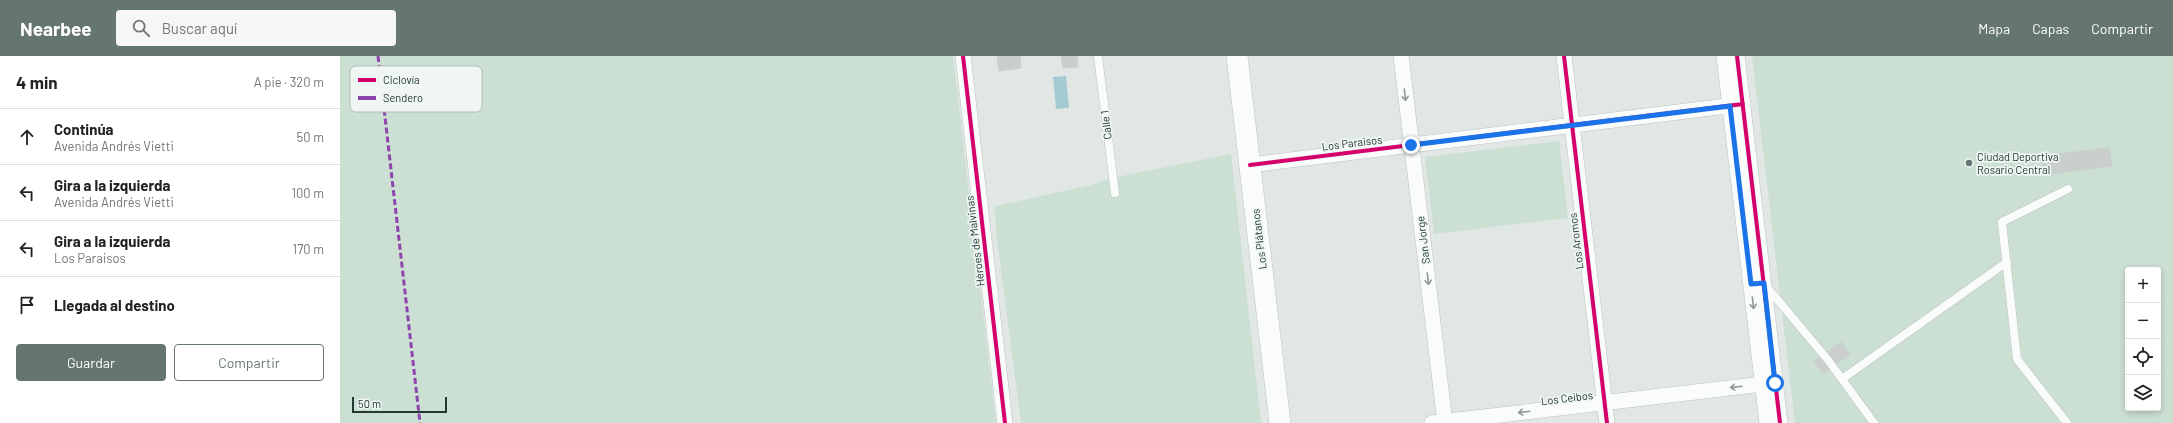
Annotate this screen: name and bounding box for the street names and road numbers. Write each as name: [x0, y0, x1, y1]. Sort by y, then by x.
street label: Calle 1: [1097, 110, 1114, 140]
street label: Los Paraisos: [1321, 132, 1383, 153]
street label: Héroes de Malvinas: [962, 195, 987, 287]
street label: Los Plátanos: [1248, 208, 1269, 270]
street label: Los Aromos: [1566, 212, 1585, 270]
street label: San Jorge: [1413, 215, 1432, 265]
street label: Los Ceibos: [1540, 388, 1594, 407]

